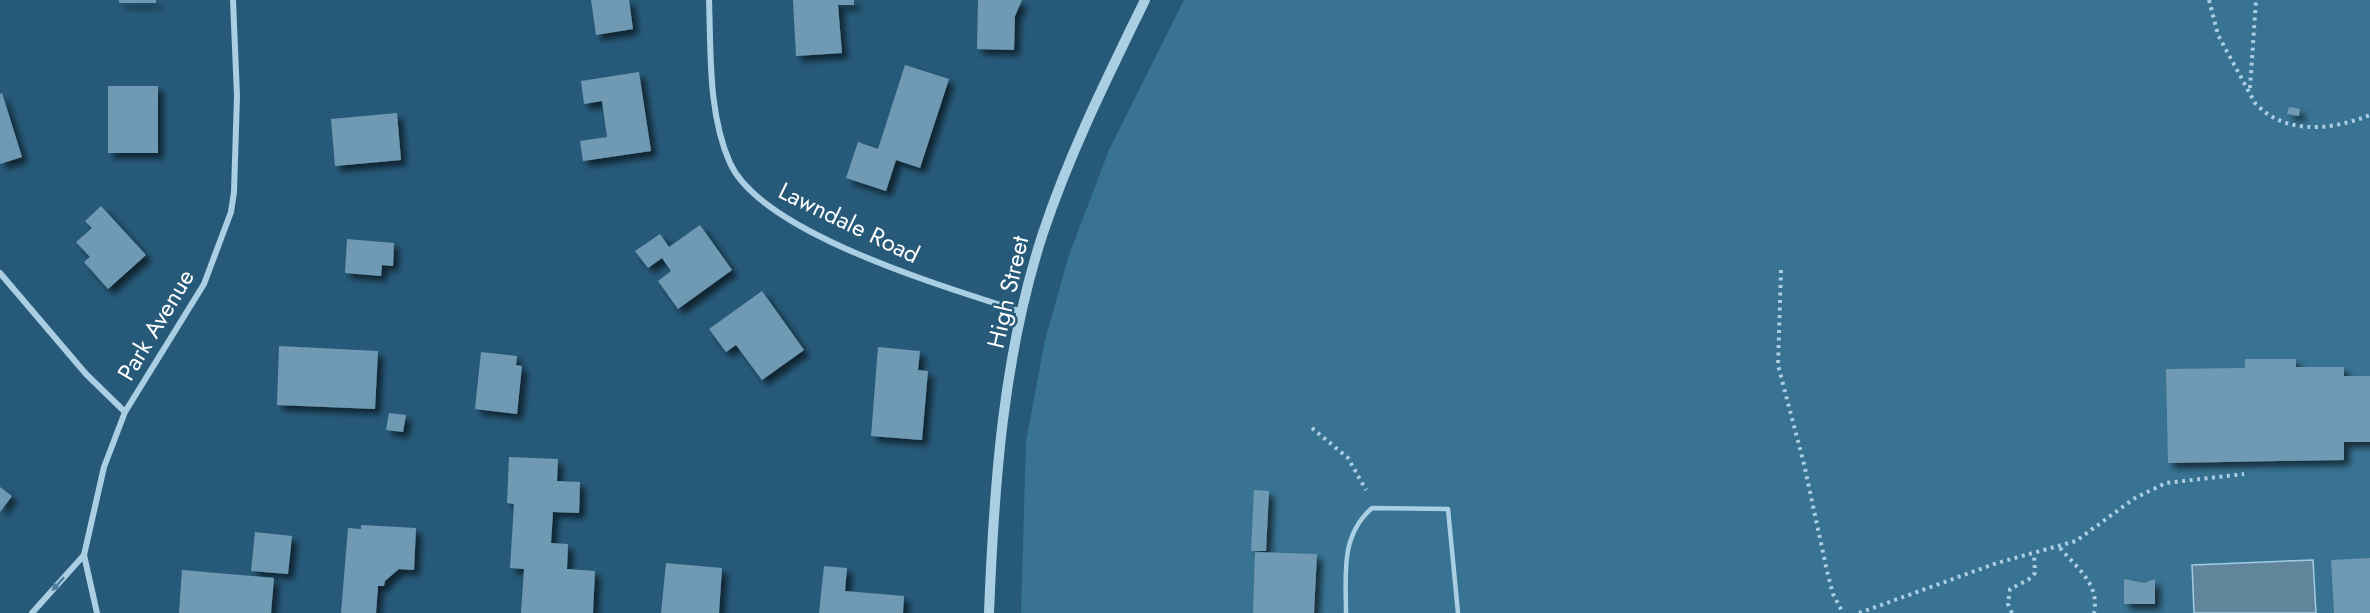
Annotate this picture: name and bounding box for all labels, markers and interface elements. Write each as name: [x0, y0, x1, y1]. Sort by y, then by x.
street label: Lawndale Road: [773, 173, 926, 272]
street label: High Street: [978, 232, 1037, 351]
street label: Park Avenue: [108, 262, 203, 387]
one-way arrow: [52, 576, 65, 591]

